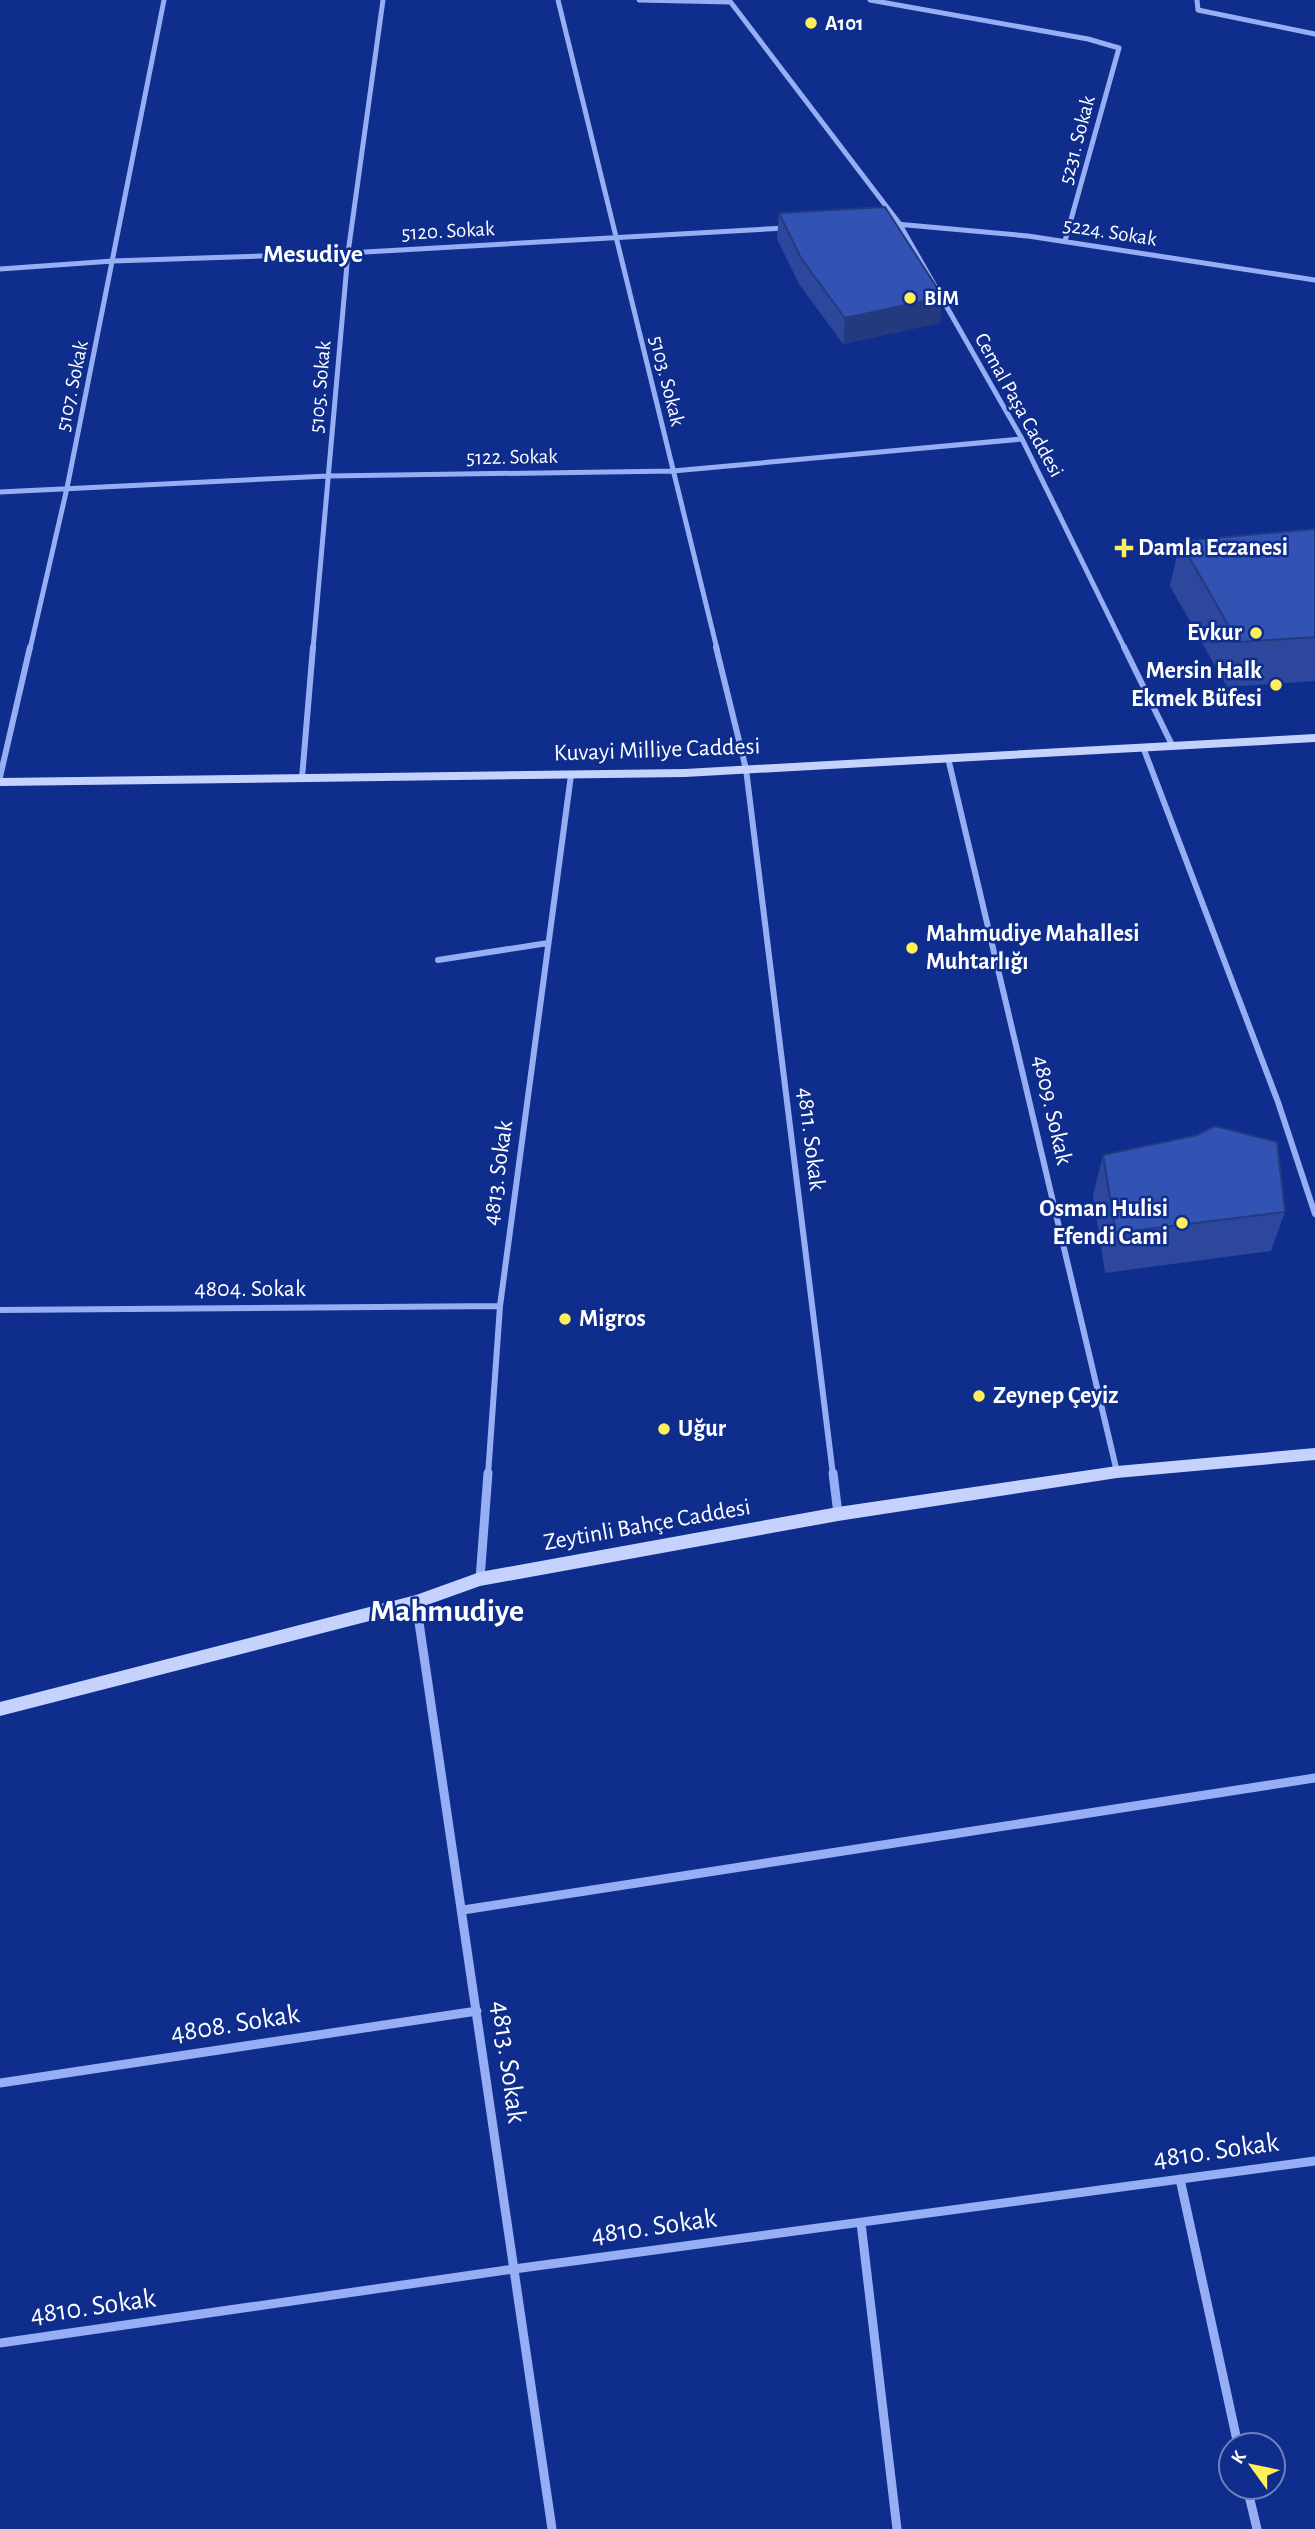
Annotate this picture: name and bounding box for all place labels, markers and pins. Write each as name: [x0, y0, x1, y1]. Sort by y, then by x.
place label: A101: [825, 13, 864, 34]
marker: A101: [803, 15, 819, 31]
place label: BİM: [924, 287, 959, 309]
marker: BİM: [902, 290, 918, 306]
place label: Damla Eczanesi: [1138, 536, 1288, 560]
marker: Damla Eczanesi: [1116, 540, 1132, 556]
place label: Evkur: [1187, 621, 1243, 645]
marker: Evkur: [1248, 625, 1264, 641]
place label: Mersin Halk Ekmek Büfesi: [1131, 659, 1262, 711]
marker: Mersin Halk Ekmek Büfesi: [1268, 677, 1284, 693]
place label: Mahmudiye Mahallesi Muhtarlığı: [926, 922, 1139, 974]
marker: Mahmudiye Mahallesi Muhtarlığı: [904, 940, 920, 956]
place label: Osman Hulisi Efendi Cami: [1039, 1197, 1168, 1249]
marker: Osman Hulisi Efendi Cami: [1174, 1215, 1190, 1231]
place label: Migros: [579, 1307, 646, 1331]
marker: Migros: [557, 1311, 573, 1327]
place label: Zeynep Çeyiz: [993, 1384, 1118, 1408]
marker: Zeynep Çeyiz: [971, 1388, 987, 1404]
place label: Uğur: [678, 1417, 727, 1441]
marker: Uğur: [656, 1421, 672, 1437]

